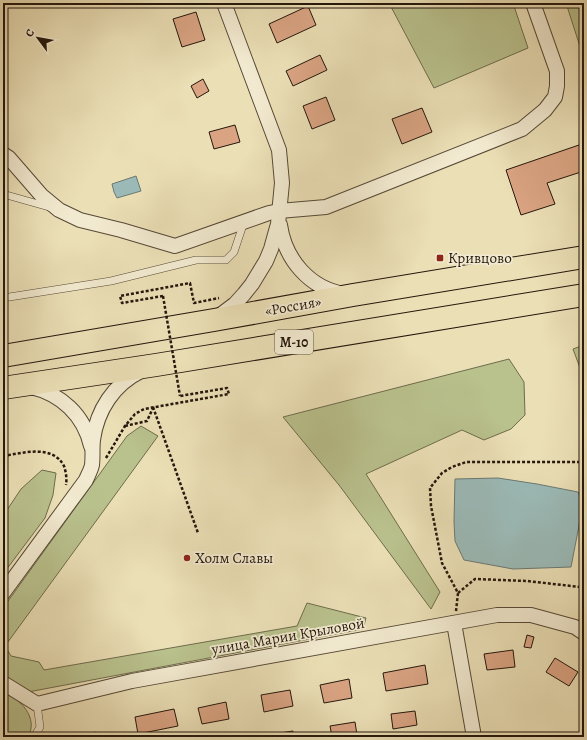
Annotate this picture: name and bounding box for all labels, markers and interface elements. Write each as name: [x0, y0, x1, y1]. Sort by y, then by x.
north arrow: [18, 18, 58, 58]
text: С: [22, 26, 38, 40]
place label: Кривцово: [448, 248, 512, 268]
marker: Кривцово: [435, 253, 445, 263]
street label: «Россия»: [263, 291, 323, 321]
road number: М-10: [275, 330, 313, 354]
place label: Холм Славы: [195, 548, 273, 568]
marker: Холм Славы: [182, 553, 192, 563]
street label: улица Марии Крыловой: [209, 613, 366, 659]

